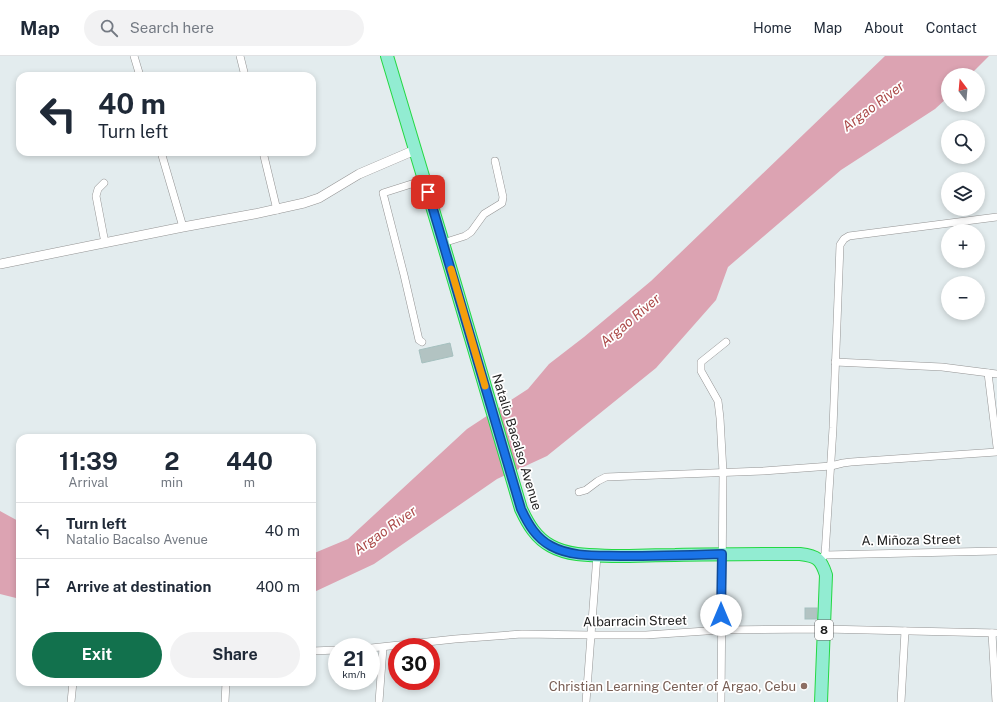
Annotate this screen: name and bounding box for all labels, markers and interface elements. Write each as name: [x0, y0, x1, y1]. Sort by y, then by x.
search box: [84, 10, 364, 46]
text: Map: [20, 17, 60, 39]
icon: search: [98, 17, 120, 39]
text: Search here: [130, 19, 214, 36]
text: Home: [753, 20, 792, 36]
text: Map: [814, 20, 842, 36]
text: About: [864, 20, 904, 36]
text: Contact: [926, 20, 977, 36]
north arrow: [941, 68, 985, 112]
map controls: [941, 68, 985, 320]
water label: Argao River: [839, 77, 908, 134]
text: 40 m: [98, 87, 166, 120]
icon: left: [32, 88, 84, 140]
button: search: [941, 120, 985, 164]
text: Turn left: [98, 121, 168, 142]
button: layers: [941, 172, 985, 216]
pin: [411, 175, 445, 209]
icon: arrive: [417, 181, 439, 203]
button: +: [941, 224, 985, 268]
button: −: [941, 276, 985, 320]
water label: Argao River: [597, 290, 664, 350]
street label: Natalio Bacalso Avenue: [489, 372, 545, 512]
text: 11:39: [59, 447, 118, 475]
text: 2: [164, 447, 180, 475]
text: 440: [226, 447, 273, 475]
text: Arrival: [68, 475, 109, 490]
text: min: [161, 475, 183, 490]
text: m: [244, 475, 255, 490]
water label: Argao River: [350, 502, 420, 558]
text: Turn left: [66, 515, 127, 532]
icon: left: [32, 520, 54, 542]
text: 40 m: [265, 522, 300, 539]
text: Natalio Bacalso Avenue: [66, 532, 208, 547]
street label: A. Miñoza Street: [861, 532, 961, 548]
icon: arrive: [32, 576, 54, 598]
text: Arrive at destination: [66, 578, 211, 595]
text: 400 m: [256, 578, 300, 595]
position arrow: [700, 594, 742, 636]
street label: Albarracin Street: [583, 613, 687, 629]
road number: 8: [815, 620, 833, 640]
button: Exit: [32, 632, 162, 678]
button: Share: [170, 632, 300, 678]
speed limit sign: 30: [388, 638, 440, 690]
text: 21: [343, 647, 365, 671]
text: km/h: [342, 668, 366, 680]
place label: Christian Learning Center of Argao, Cebu: [549, 679, 796, 694]
marker: Christian Learning Center of Argao, Cebu: [799, 681, 809, 691]

